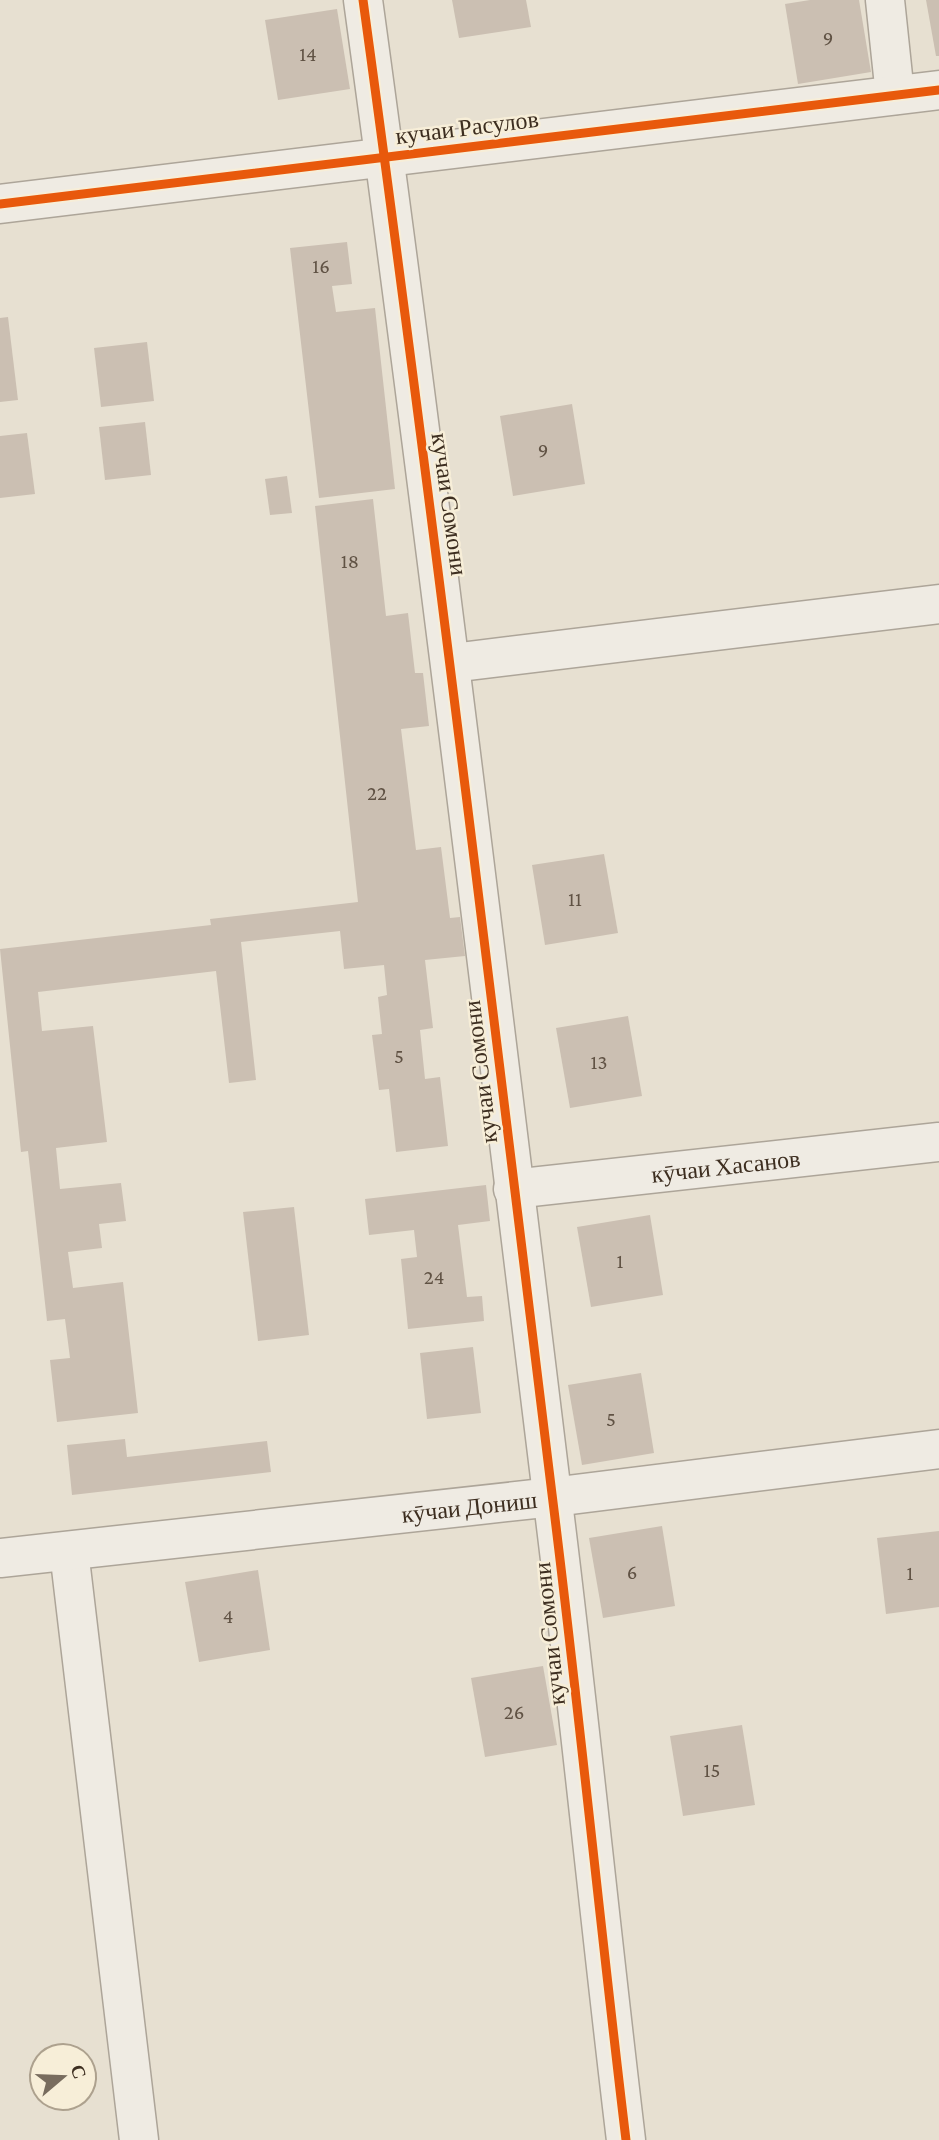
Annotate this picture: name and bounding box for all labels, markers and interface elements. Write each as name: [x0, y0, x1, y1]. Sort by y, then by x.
house number: 9: [823, 26, 833, 50]
house number: 14: [299, 42, 317, 66]
street label: кучаи Расулов: [394, 105, 540, 149]
house number: 16: [312, 254, 330, 278]
street label: кучаи Сомони: [427, 431, 473, 577]
house number: 9: [538, 438, 548, 462]
house number: 18: [341, 549, 359, 573]
house number: 22: [367, 781, 387, 805]
house number: 11: [568, 887, 582, 911]
street label: кучаи Сомони: [458, 999, 502, 1145]
house number: 5: [394, 1044, 404, 1068]
house number: 13: [591, 1050, 607, 1074]
street label: кӯчаи Хасанов: [650, 1144, 802, 1187]
house number: 1: [617, 1249, 624, 1273]
house number: 24: [424, 1265, 444, 1289]
house number: 5: [606, 1407, 616, 1431]
street label: кӯчаи Дониш: [400, 1485, 539, 1527]
house number: 6: [627, 1560, 637, 1584]
street label: кучаи Сомони: [528, 1561, 570, 1707]
house number: 1: [907, 1561, 914, 1585]
house number: 4: [223, 1604, 233, 1628]
house number: 26: [504, 1700, 524, 1724]
house number: 15: [704, 1758, 720, 1782]
north arrow: [28, 2042, 98, 2112]
text: С: [66, 2062, 91, 2082]

